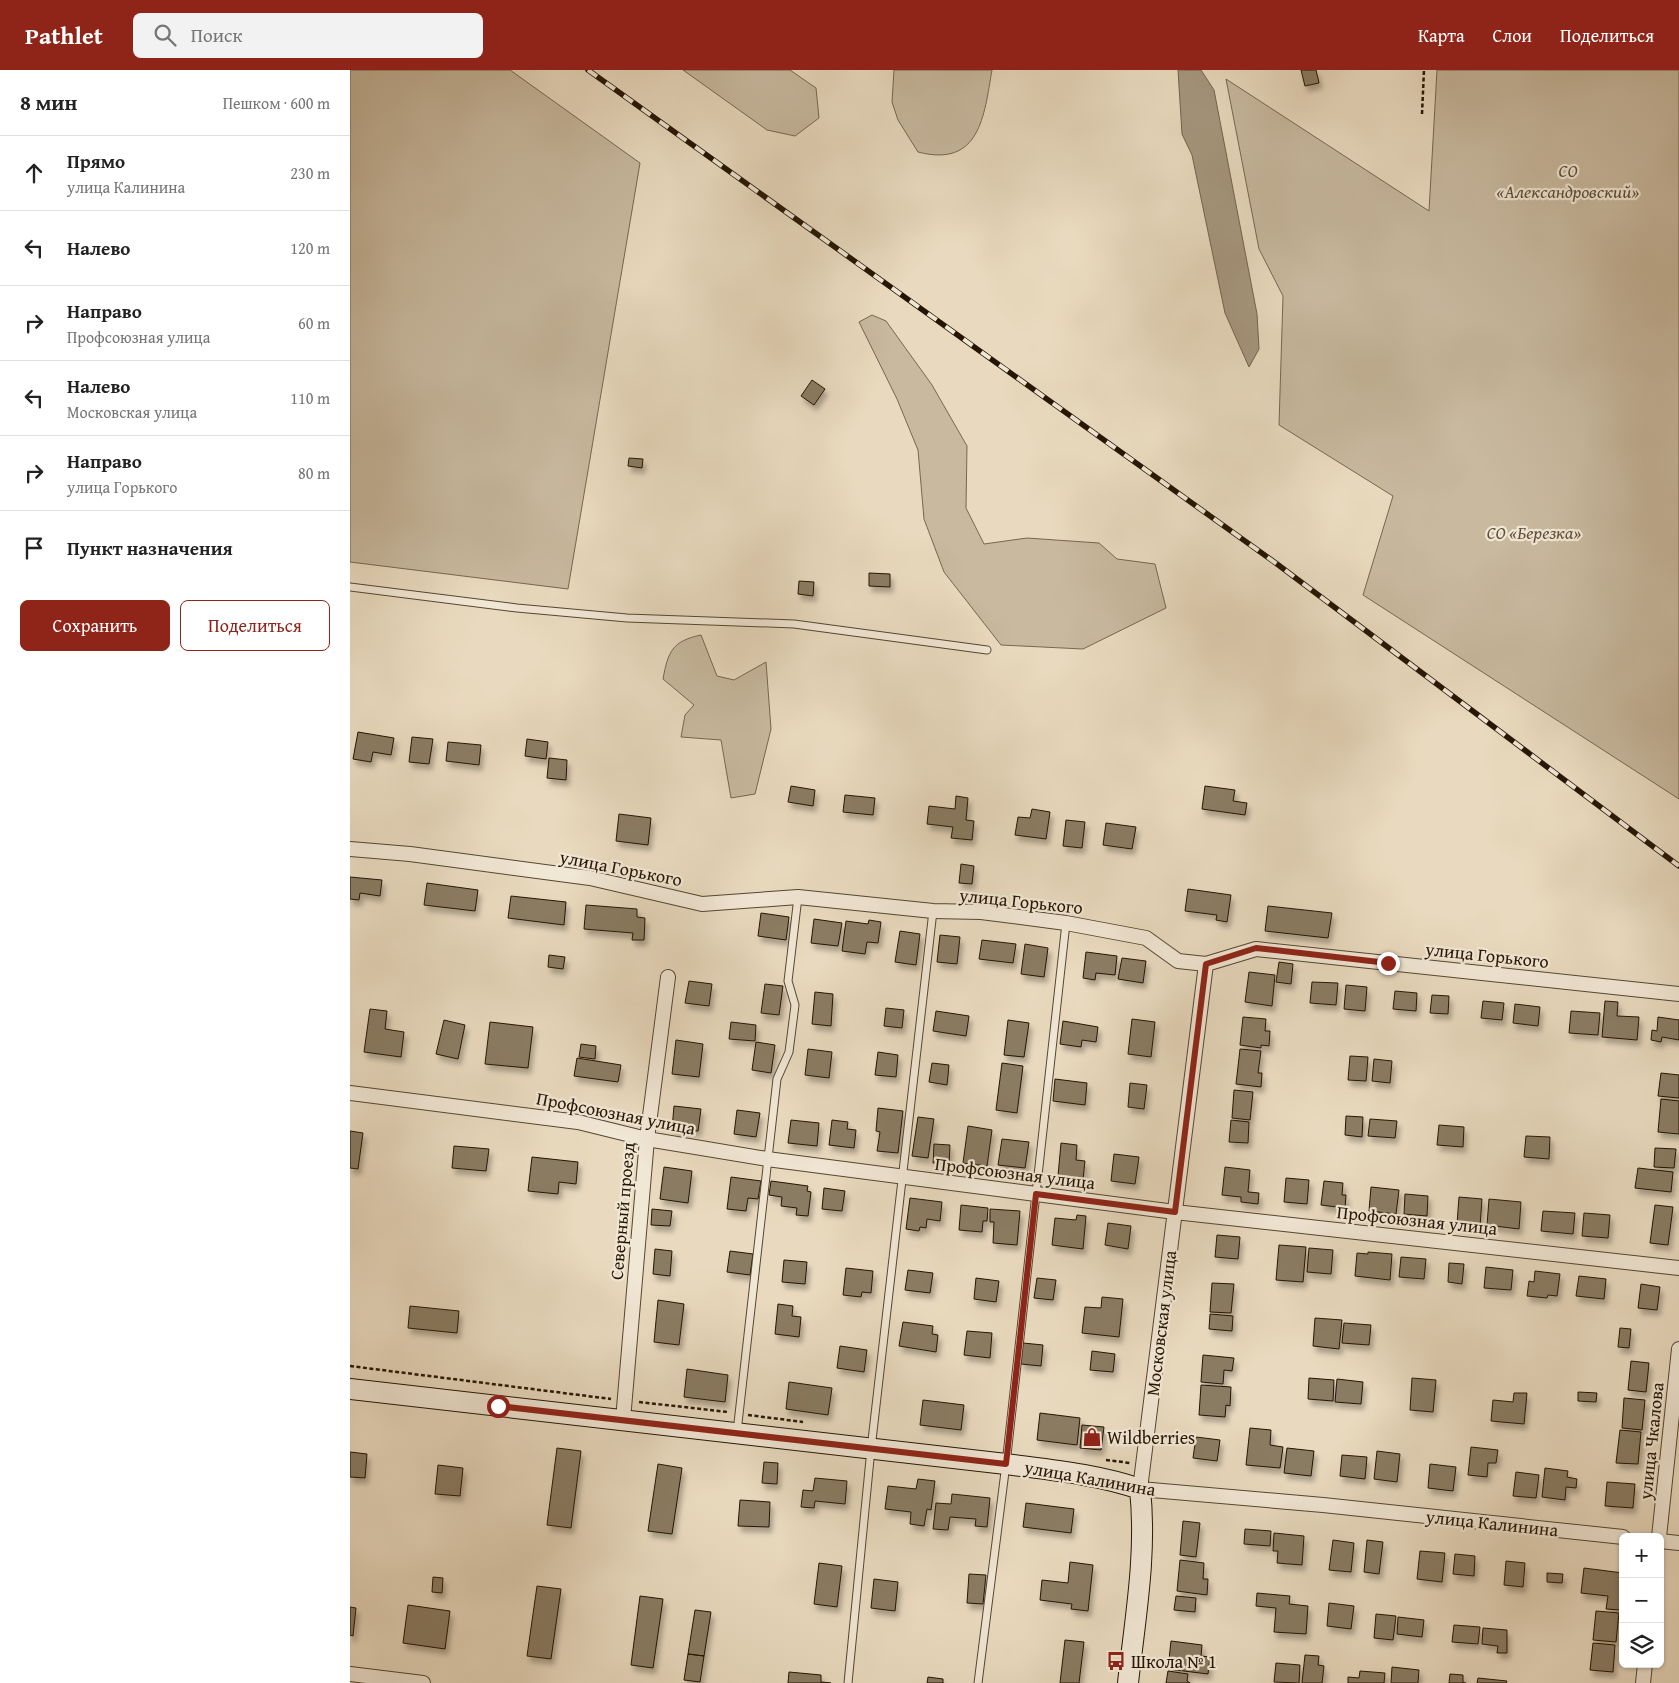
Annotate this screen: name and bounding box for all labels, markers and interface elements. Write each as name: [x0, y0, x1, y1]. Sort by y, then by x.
search box: [133, 13, 483, 58]
text: Pathlet: [25, 18, 103, 53]
icon: search: [151, 21, 179, 49]
text: Поиск: [191, 21, 242, 49]
text: Карта: [1418, 22, 1465, 49]
text: Слои: [1493, 22, 1532, 49]
text: Поделиться: [1560, 22, 1654, 49]
text: 8 мин: [20, 87, 77, 118]
text: Пешком · 600 m: [223, 91, 330, 115]
text: Прямо: [67, 147, 125, 175]
park label: СО «Александровский»: [1497, 157, 1639, 205]
icon: ahead: [20, 159, 48, 187]
text: 230 m: [290, 161, 330, 185]
text: улица Калинина: [67, 175, 185, 199]
icon: left: [20, 234, 48, 262]
text: Налево: [67, 234, 130, 262]
text: 120 m: [290, 236, 330, 260]
text: Направо: [67, 297, 142, 325]
icon: right: [20, 309, 48, 337]
text: 60 m: [298, 311, 330, 335]
text: Профсоюзная улица: [67, 325, 210, 349]
text: Налево: [67, 372, 130, 400]
icon: left: [20, 384, 48, 412]
text: 110 m: [290, 386, 330, 410]
text: Московская улица: [67, 400, 197, 424]
text: Направо: [67, 447, 142, 475]
icon: right: [20, 459, 48, 487]
text: 80 m: [298, 461, 330, 485]
text: улица Горького: [67, 475, 177, 499]
park label: СО «Березка»: [1487, 519, 1581, 546]
icon: arrive: [20, 534, 48, 562]
text: Пункт назначения: [67, 534, 233, 562]
button: Сохранить: [20, 600, 170, 651]
button: Поделиться: [180, 600, 330, 651]
street label: улица Горького: [557, 843, 684, 893]
street label: улица Горького: [957, 881, 1084, 921]
street label: улица Горького: [1423, 935, 1550, 975]
route end: [1377, 952, 1400, 975]
street label: Профсоюзная улица: [534, 1084, 698, 1142]
street label: Северный проезд: [603, 1141, 641, 1281]
street label: Профсоюзная улица: [933, 1150, 1097, 1196]
street label: Профсоюзная улица: [1335, 1198, 1499, 1242]
street label: Московская улица: [1139, 1248, 1183, 1397]
street label: улица Чкалова: [1631, 1381, 1671, 1502]
route start: [487, 1395, 510, 1418]
place label: Wildberries: [1107, 1424, 1195, 1451]
shop icon: Wildberries: [1081, 1426, 1103, 1448]
street label: улица Калинина: [1021, 1453, 1158, 1503]
street label: улица Калинина: [1423, 1503, 1560, 1543]
map controls: [1619, 1533, 1664, 1668]
button: +: [1619, 1533, 1664, 1578]
button: −: [1619, 1578, 1664, 1623]
button: layers: [1619, 1623, 1664, 1668]
place label: Школа № 1: [1131, 1648, 1217, 1675]
bus stop icon: Школа № 1: [1105, 1650, 1127, 1672]

